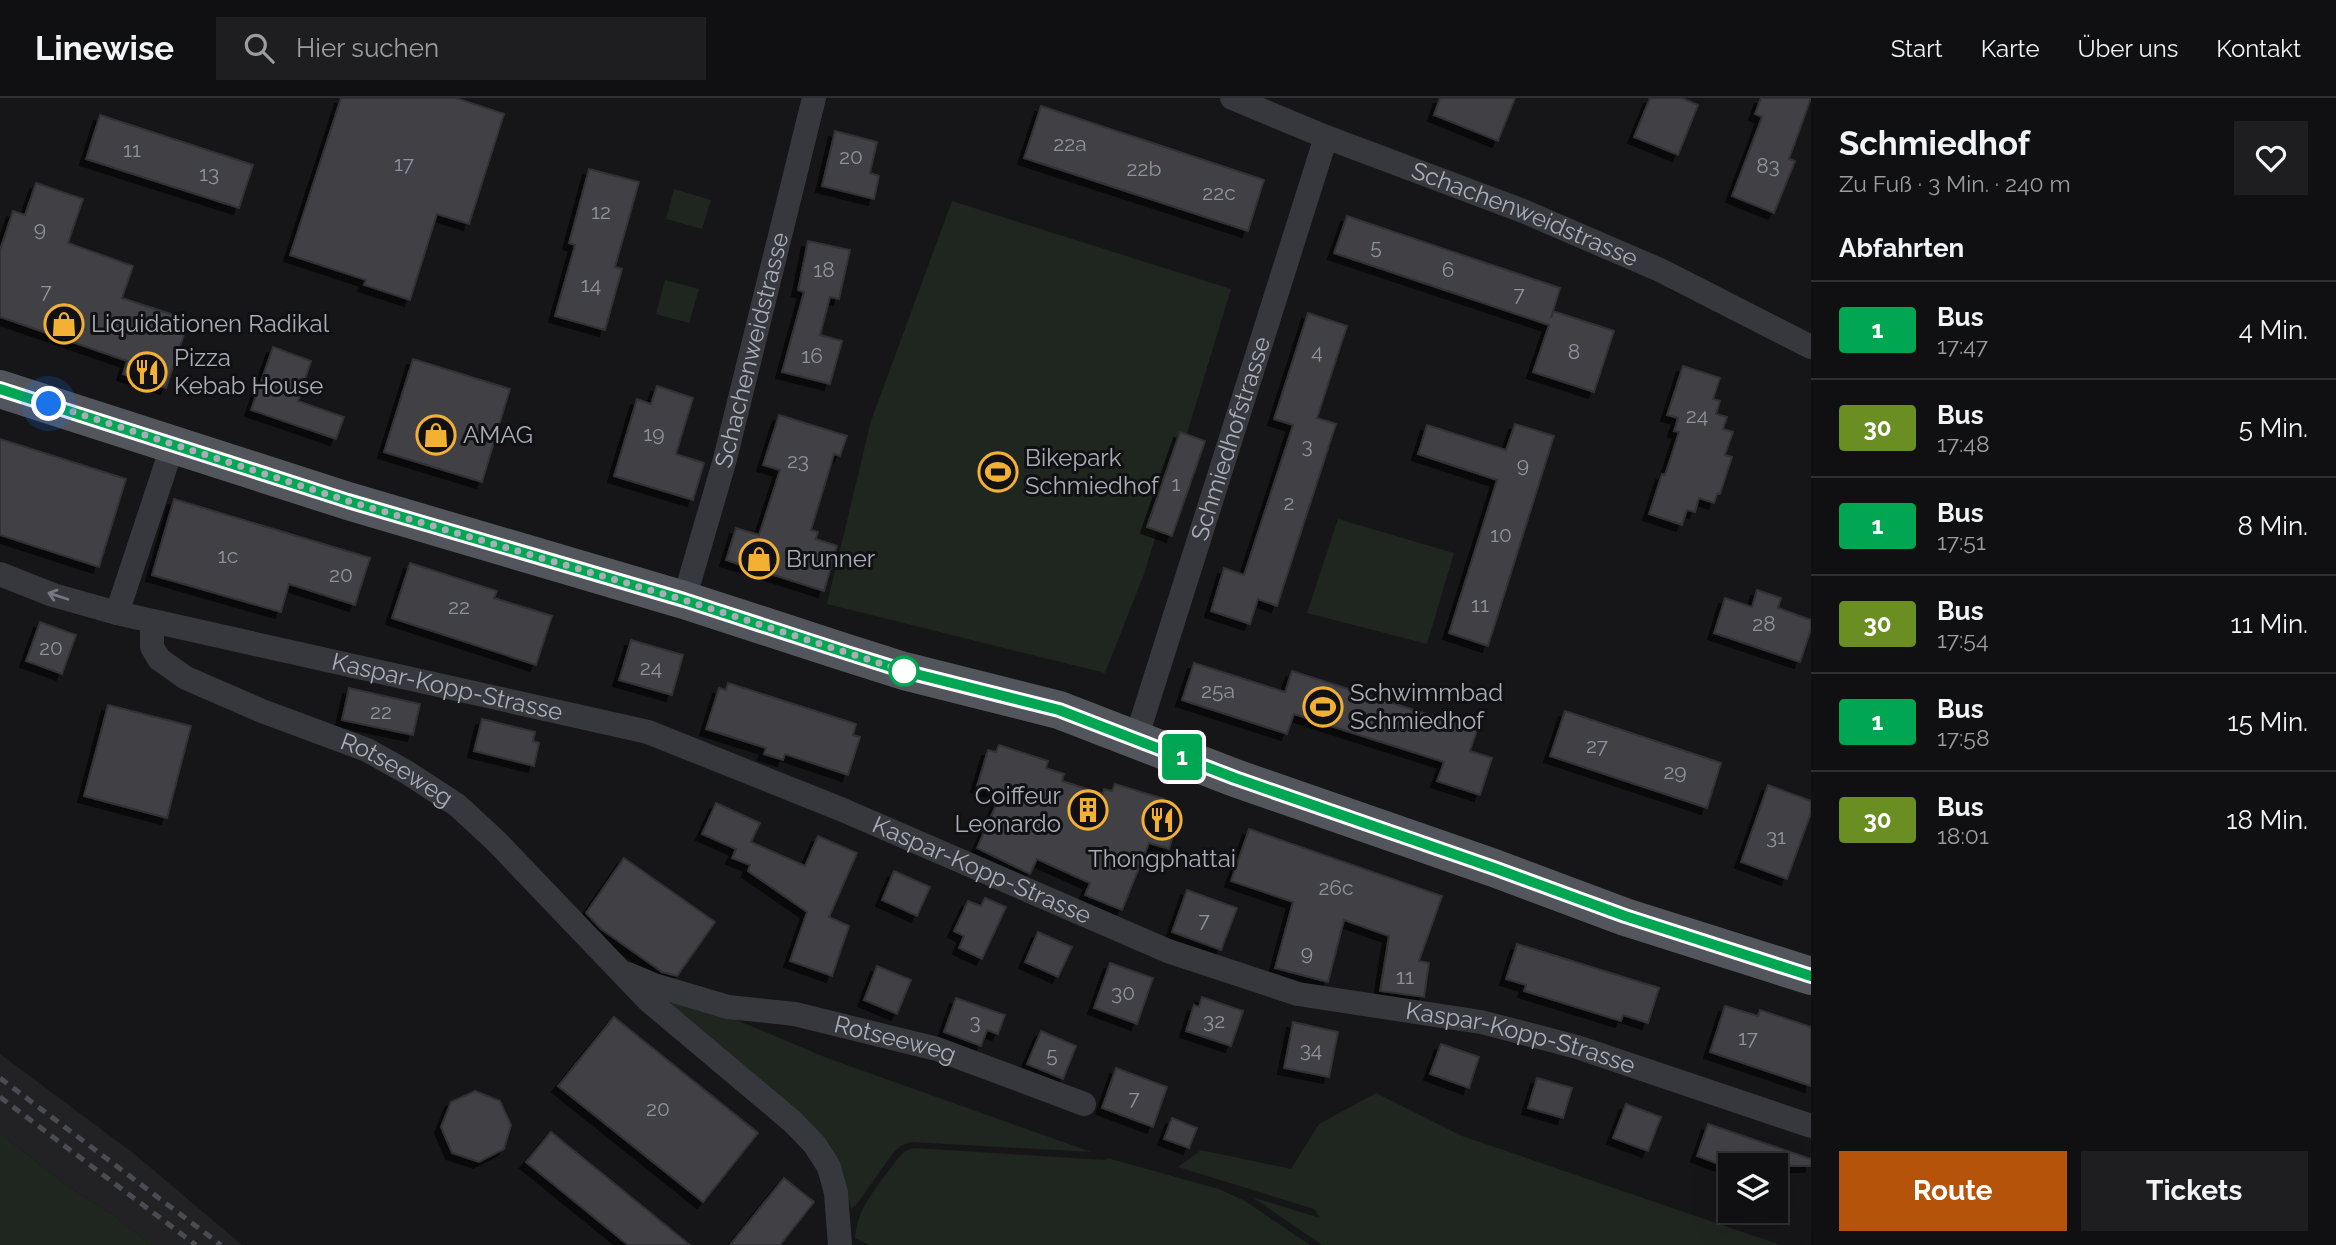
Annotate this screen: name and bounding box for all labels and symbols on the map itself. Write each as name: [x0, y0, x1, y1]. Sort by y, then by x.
house number: 22a: [1053, 131, 1087, 156]
house number: 11: [123, 137, 141, 162]
house number: 20: [839, 144, 863, 169]
house number: 17: [394, 151, 415, 176]
house number: 83: [1756, 153, 1780, 178]
street label: Schachenweidstrasse: [1408, 155, 1642, 273]
house number: 22b: [1127, 156, 1161, 181]
house number: 13: [199, 161, 219, 186]
house number: 22c: [1202, 180, 1236, 205]
house number: 12: [591, 199, 611, 224]
house number: 9: [34, 216, 46, 241]
street label: Schachenweidstrasse: [708, 229, 794, 471]
house number: 5: [1370, 234, 1382, 259]
house number: 18: [813, 257, 835, 282]
house number: 6: [1442, 257, 1454, 282]
house number: 14: [581, 272, 601, 297]
house number: 7: [40, 278, 52, 303]
house number: 7: [1513, 281, 1525, 306]
shop icon: Liquidationen Radikal: [43, 303, 85, 345]
place label: Liquidationen Radikal: [91, 309, 330, 338]
street label: Schmiedhofstrasse: [1185, 333, 1276, 544]
house number: 4: [1311, 339, 1323, 364]
house number: 8: [1568, 339, 1580, 364]
place label: Pizza Kebab House: [174, 343, 323, 400]
house number: 16: [801, 343, 823, 368]
restaurant icon: Pizza Kebab House: [126, 351, 168, 393]
your location: [31, 386, 66, 421]
house number: 24: [1686, 403, 1708, 428]
shop icon: AMAG: [415, 414, 457, 456]
place label: AMAG: [463, 420, 533, 449]
house number: 19: [643, 421, 665, 446]
house number: 3: [1301, 433, 1313, 458]
place label: Bikepark Schmiedhof: [1025, 443, 1160, 500]
house number: 23: [787, 448, 809, 473]
sports icon: Bikepark Schmiedhof: [977, 451, 1019, 493]
house number: 9: [1517, 452, 1529, 477]
house number: 1: [1172, 471, 1181, 496]
house number: 2: [1284, 490, 1294, 515]
house number: 10: [1490, 522, 1512, 547]
shop icon: Brunner: [738, 538, 780, 580]
house number: 1c: [218, 543, 238, 568]
place label: Brunner: [786, 544, 876, 573]
house number: 20: [329, 562, 353, 587]
one-way arrow: [47, 589, 69, 601]
house number: 11: [1471, 592, 1489, 617]
house number: 22: [448, 594, 470, 619]
house number: 28: [1752, 611, 1776, 636]
house number: 20: [39, 635, 63, 660]
street label: Kaspar-Kopp-Strasse: [329, 647, 566, 726]
house number: 24: [640, 655, 662, 680]
unlabelled marker: [889, 656, 919, 686]
house number: 25a: [1201, 678, 1235, 703]
place label: Schwimmbad Schmiedhof: [1350, 678, 1503, 735]
sports icon: Schwimmbad Schmiedhof: [1302, 686, 1344, 728]
house number: 22: [370, 699, 392, 724]
street label: Rotseeweg: [337, 726, 459, 812]
house number: 27: [1586, 733, 1609, 758]
line badge: 1: [1159, 734, 1205, 780]
house number: 29: [1663, 759, 1687, 784]
place label: Coiffeur Leonardo: [955, 781, 1062, 838]
building icon: Coiffeur Leonardo: [1067, 789, 1109, 831]
restaurant icon: Thongphattai: [1141, 799, 1183, 841]
street label: Kaspar-Kopp-Strasse: [868, 810, 1096, 930]
house number: 31: [1766, 824, 1786, 849]
place label: Thongphattai: [1088, 844, 1236, 873]
house number: 26c: [1318, 875, 1354, 900]
house number: 7: [1198, 907, 1210, 932]
house number: 9: [1301, 940, 1313, 965]
house number: 11: [1396, 964, 1414, 989]
house number: 30: [1111, 980, 1135, 1005]
street label: Kaspar-Kopp-Strasse: [1404, 996, 1639, 1080]
house number: 32: [1203, 1008, 1225, 1033]
street label: Rotseeweg: [831, 1009, 960, 1069]
house number: 3: [969, 1009, 981, 1034]
house number: 17: [1738, 1025, 1759, 1050]
house number: 34: [1300, 1037, 1322, 1062]
house number: 5: [1046, 1042, 1058, 1067]
house number: 7: [1128, 1085, 1140, 1110]
house number: 20: [646, 1096, 670, 1121]

